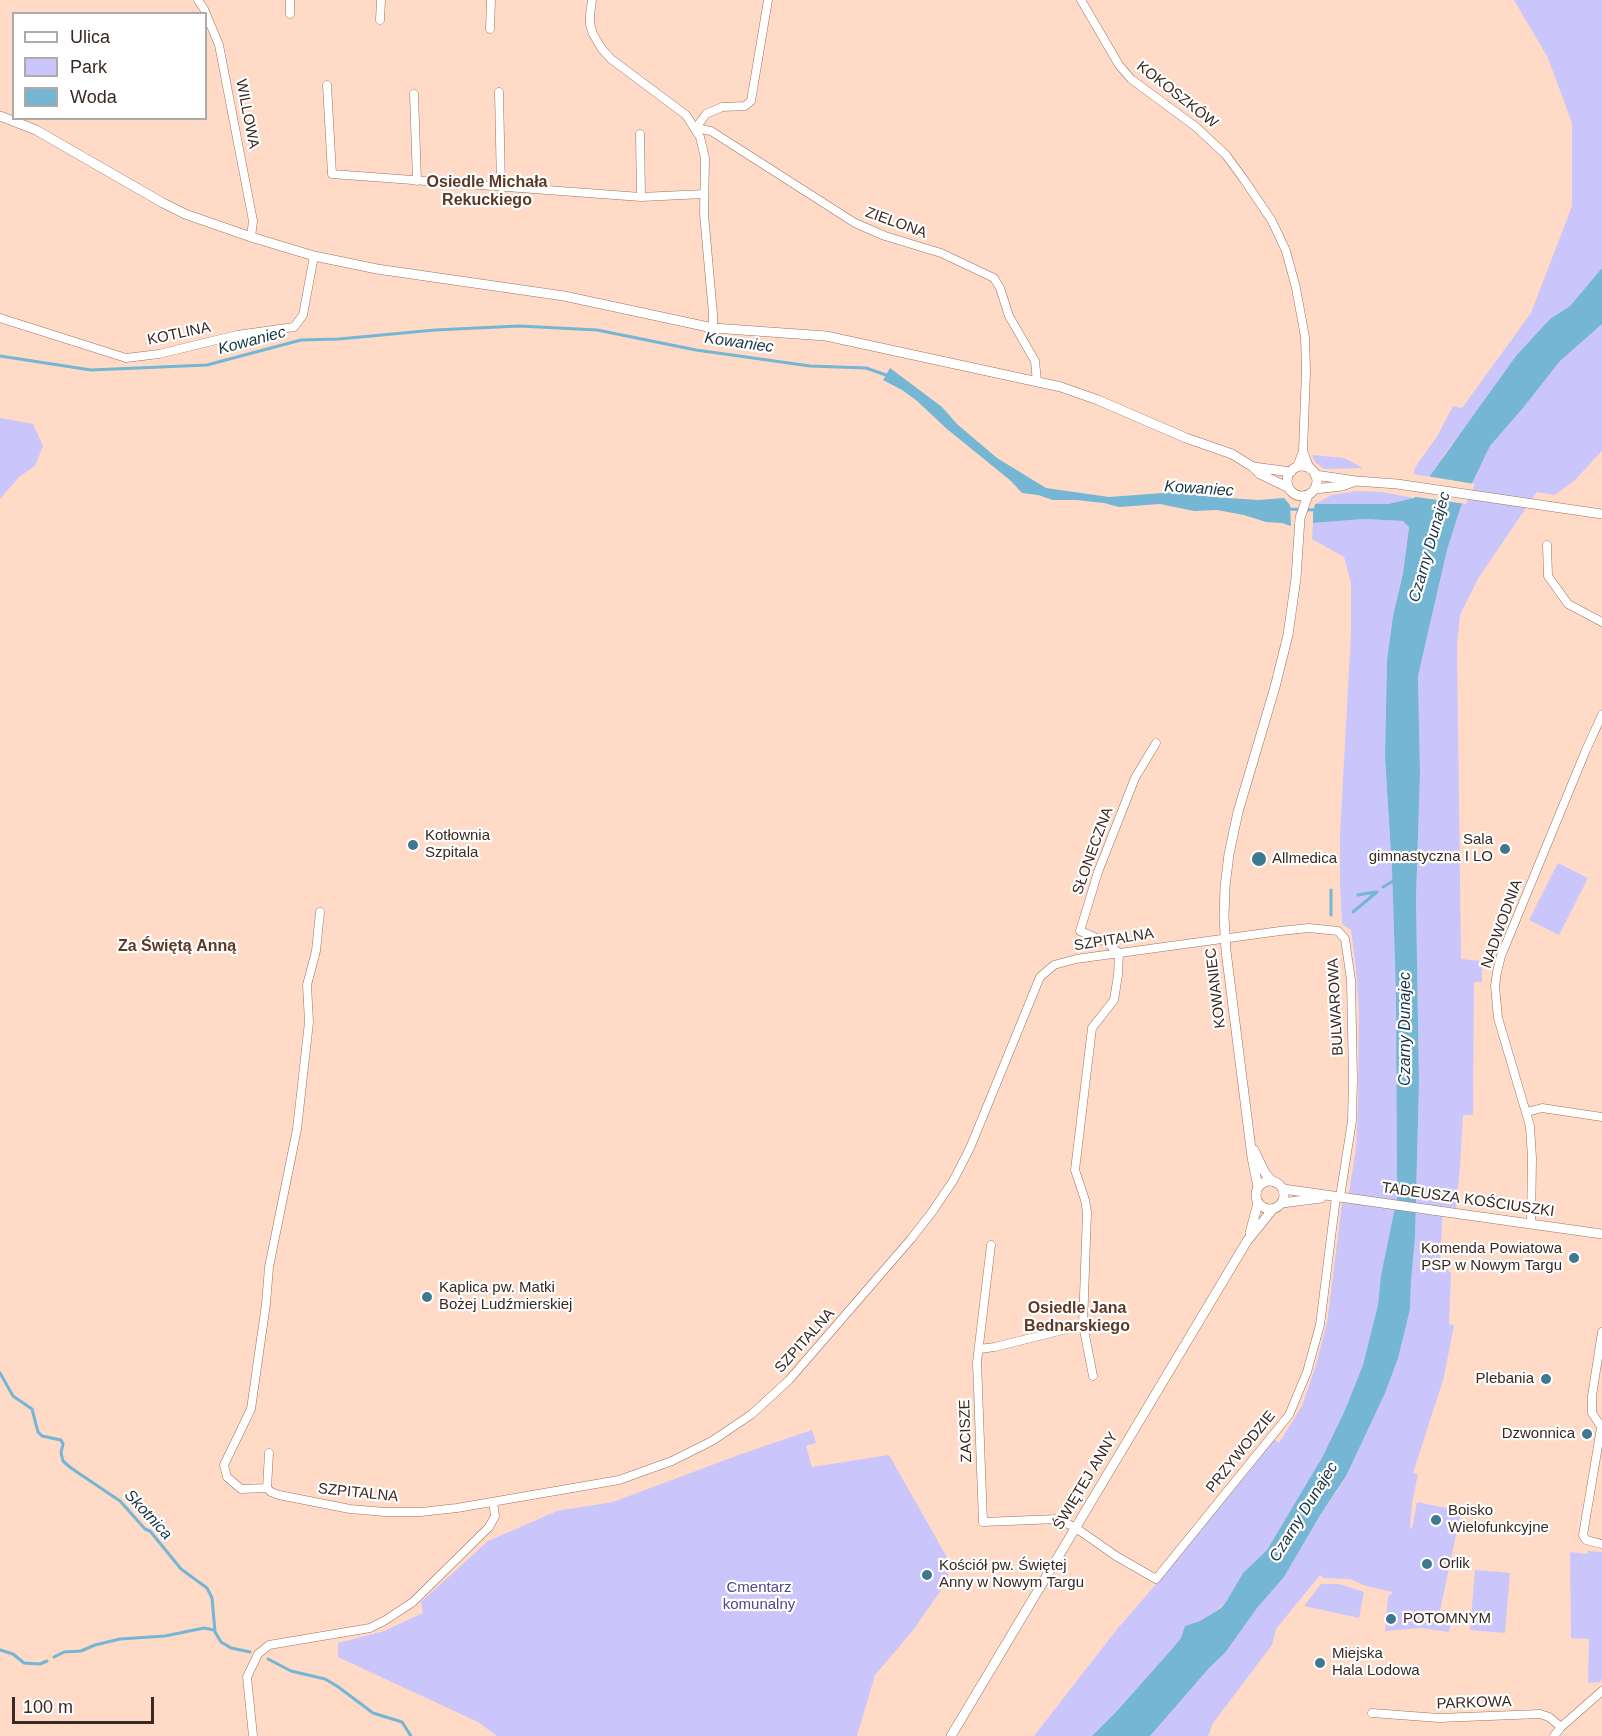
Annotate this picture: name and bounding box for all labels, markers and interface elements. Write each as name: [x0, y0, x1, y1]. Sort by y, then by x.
legend: [12, 12, 207, 120]
text: Ulica: [70, 27, 110, 47]
text: Park: [70, 57, 107, 77]
street label: KOKOSZKÓW: [1133, 58, 1221, 132]
street label: WILLOWA: [231, 78, 263, 150]
text: Woda: [70, 87, 117, 107]
district label: Osiedle Michała Rekuckiego: [427, 173, 547, 211]
street label: ZIELONA: [863, 204, 929, 242]
street label: KOTLINA: [146, 319, 212, 349]
water label: Kowaniec: [216, 323, 288, 359]
water label: Kowaniec: [703, 329, 775, 357]
water label: Kowaniec: [1164, 477, 1234, 501]
water label: Czarny Dunajec: [1405, 490, 1455, 604]
street label: SŁONECZNA: [1069, 805, 1117, 897]
place label: Kotłownia Szpitala: [425, 827, 490, 862]
place label: Sala gimnastyczna I LO: [1369, 831, 1493, 866]
marker: Kotłownia Szpitala: [406, 838, 420, 852]
marker: Sala gimnastyczna I LO: [1498, 842, 1512, 856]
marker: Allmedica: [1250, 850, 1268, 868]
place label: Allmedica: [1272, 850, 1337, 868]
street label: NADWODNIA: [1478, 877, 1526, 971]
street label: SZPITALNA: [1073, 925, 1155, 955]
district label: Za Świętą Anną: [118, 937, 236, 957]
street label: KOWANIEC: [1202, 947, 1230, 1029]
street label: BULWAROWA: [1324, 958, 1348, 1056]
water label: Czarny Dunajec: [1396, 972, 1416, 1086]
street label: TADEUSZA KOŚCIUSZKI: [1381, 1179, 1555, 1221]
place label: Komenda Powiatowa PSP w Nowym Targu: [1421, 1240, 1562, 1275]
marker: Komenda Powiatowa PSP w Nowym Targu: [1567, 1251, 1581, 1265]
place label: Kaplica pw. Matki Bożej Ludźmierskiej: [439, 1279, 572, 1314]
marker: Kaplica pw. Matki Bożej Ludźmierskiej: [420, 1290, 434, 1304]
district label: Osiedle Jana Bednarskiego: [1024, 1299, 1130, 1337]
street label: SZPITALNA: [771, 1305, 839, 1377]
place label: Plebania: [1476, 1370, 1534, 1388]
marker: Plebania: [1539, 1372, 1553, 1386]
street label: ZACISZE: [956, 1399, 976, 1463]
street label: PRZYWODZIE: [1203, 1407, 1279, 1497]
place label: Dzwonnica: [1502, 1425, 1575, 1443]
marker: Dzwonnica: [1580, 1427, 1594, 1441]
street label: ŚWIĘTEJ ANNY: [1050, 1429, 1122, 1533]
water label: Czarny Dunajec: [1266, 1459, 1342, 1565]
street label: SZPITALNA: [317, 1480, 399, 1506]
water label: Skotnica: [120, 1486, 176, 1544]
place label: Boisko Wielofunkcyjne: [1448, 1502, 1549, 1537]
marker: Boisko Wielofunkcyjne: [1429, 1513, 1443, 1527]
place label: Orlik: [1439, 1555, 1470, 1573]
place label: Kościół pw. Świętej Anny w Nowym Targu: [939, 1557, 1084, 1592]
marker: Orlik: [1420, 1557, 1434, 1571]
marker: Kościół pw. Świętej Anny w Nowym Targu: [920, 1568, 934, 1582]
park label: Cmentarz komunalny: [723, 1579, 795, 1614]
place label: POTOMNYM: [1403, 1610, 1491, 1628]
marker: POTOMNYM: [1384, 1612, 1398, 1626]
place label: Miejska Hala Lodowa: [1332, 1645, 1420, 1680]
marker: Miejska Hala Lodowa: [1313, 1656, 1327, 1670]
scale bar: [15, 1685, 158, 1723]
street label: PARKOWA: [1436, 1693, 1512, 1713]
text: 100 m: [23, 1697, 73, 1717]

